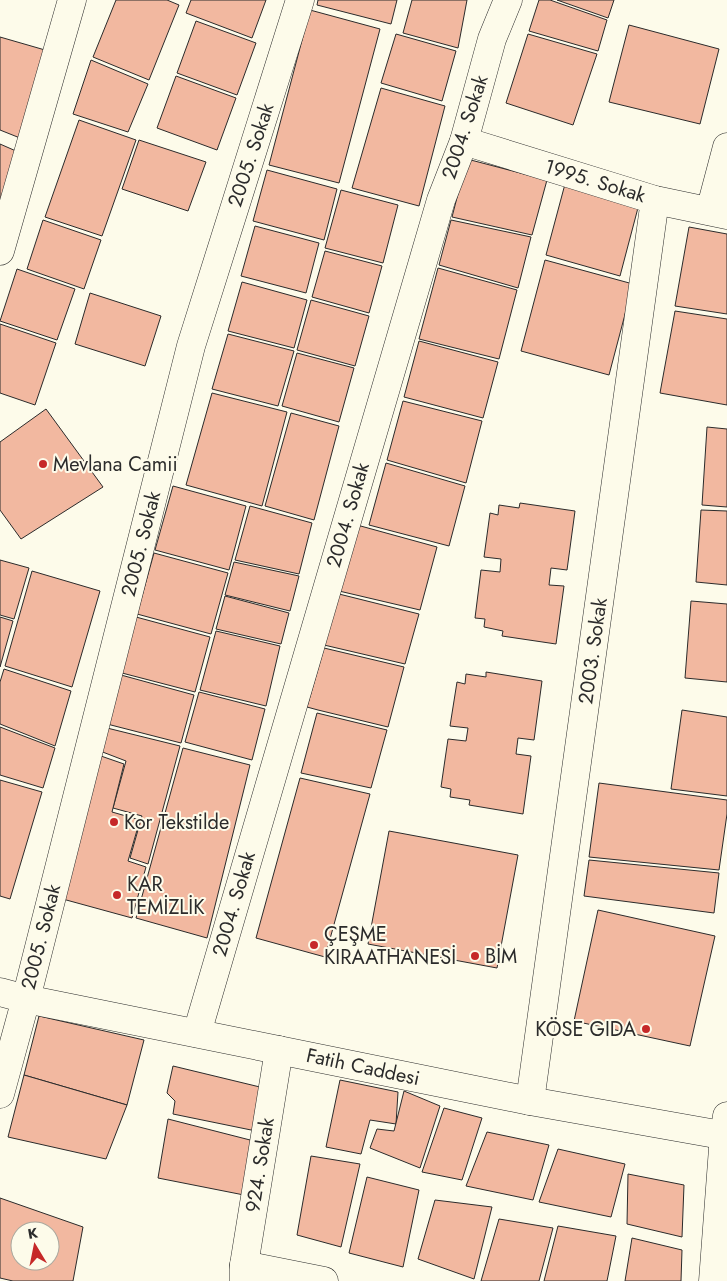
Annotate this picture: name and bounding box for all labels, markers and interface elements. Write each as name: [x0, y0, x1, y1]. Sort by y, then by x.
street label: 2004. Sokak: [435, 71, 496, 183]
street label: 2005. Sokak: [221, 99, 282, 211]
street label: 1995. Sokak: [541, 152, 649, 210]
place label: Mevlana Camii: [53, 450, 178, 479]
marker: Mevlana Camii: [37, 458, 49, 470]
street label: 2004. Sokak: [319, 459, 377, 571]
street label: 2005. Sokak: [114, 488, 168, 600]
street label: 2003. Sokak: [571, 596, 615, 706]
place label: Kor Tekstilde: [124, 808, 229, 837]
marker: Kor Tekstilde: [108, 816, 120, 828]
street label: 2004. Sokak: [205, 848, 263, 960]
place label: KAR TEMİZLİK: [127, 870, 205, 922]
street label: 2005. Sokak: [14, 881, 68, 993]
marker: KAR TEMİZLİK: [111, 889, 123, 901]
place label: ÇEŞME KIRAATHANESİ: [324, 920, 456, 972]
marker: ÇEŞME KIRAATHANESİ: [308, 939, 320, 951]
place label: BİM: [485, 942, 517, 971]
marker: BİM: [469, 950, 481, 962]
place label: KÖSE GIDA: [535, 1015, 637, 1044]
marker: KÖSE GIDA: [640, 1023, 652, 1035]
street label: Fatih Caddesi: [304, 1041, 422, 1093]
street label: 924. Sokak: [238, 1115, 282, 1215]
north arrow: [10, 1221, 60, 1271]
text: K: [26, 1222, 40, 1244]

